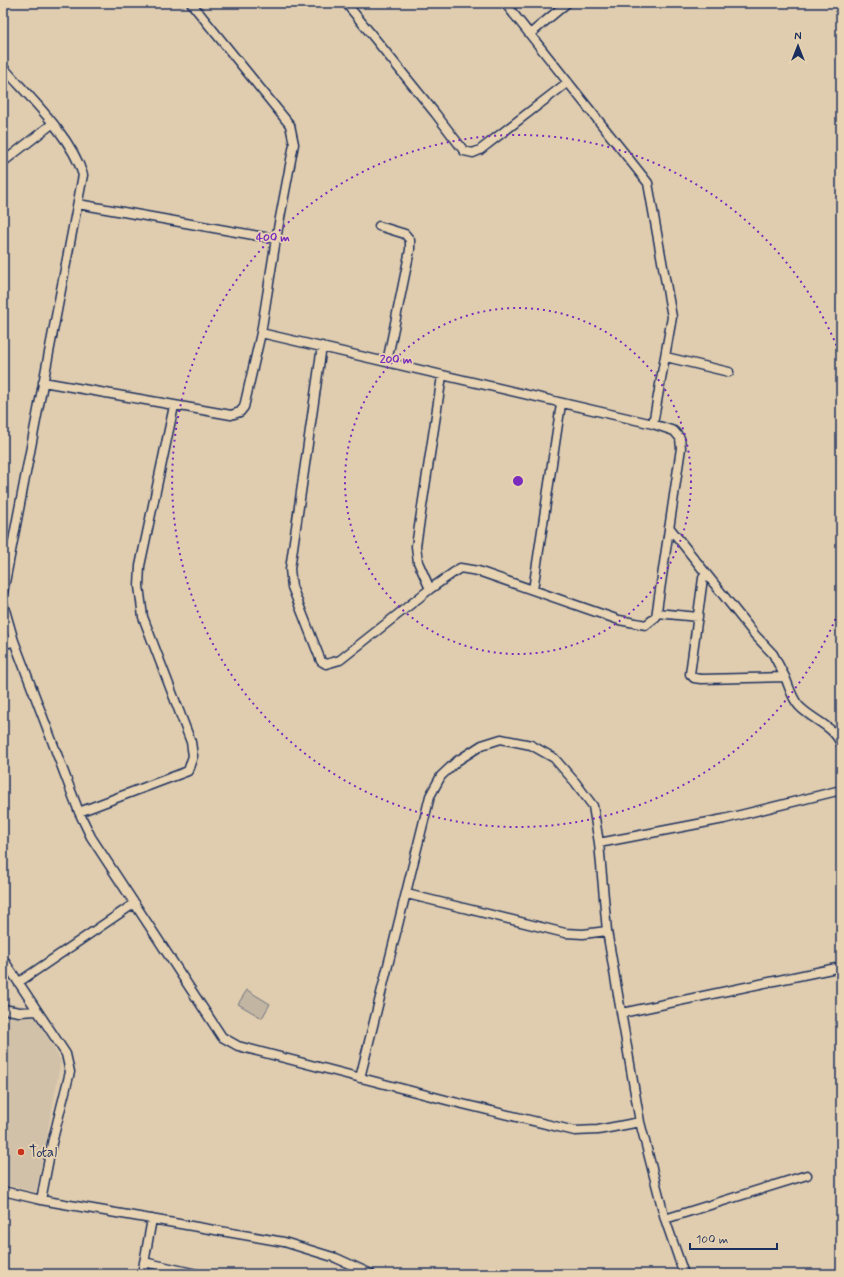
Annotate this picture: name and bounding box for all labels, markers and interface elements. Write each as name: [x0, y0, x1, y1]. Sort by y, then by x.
north arrow: [778, 26, 818, 66]
text: N: [794, 30, 802, 44]
text: 400 m: [256, 230, 290, 246]
text: 200 m: [380, 352, 413, 368]
centre of rings: [511, 474, 525, 488]
place label: Total: [29, 1143, 57, 1163]
marker: Total: [16, 1147, 26, 1157]
scale bar: [690, 1225, 777, 1251]
text: 100 m: [696, 1232, 728, 1248]

